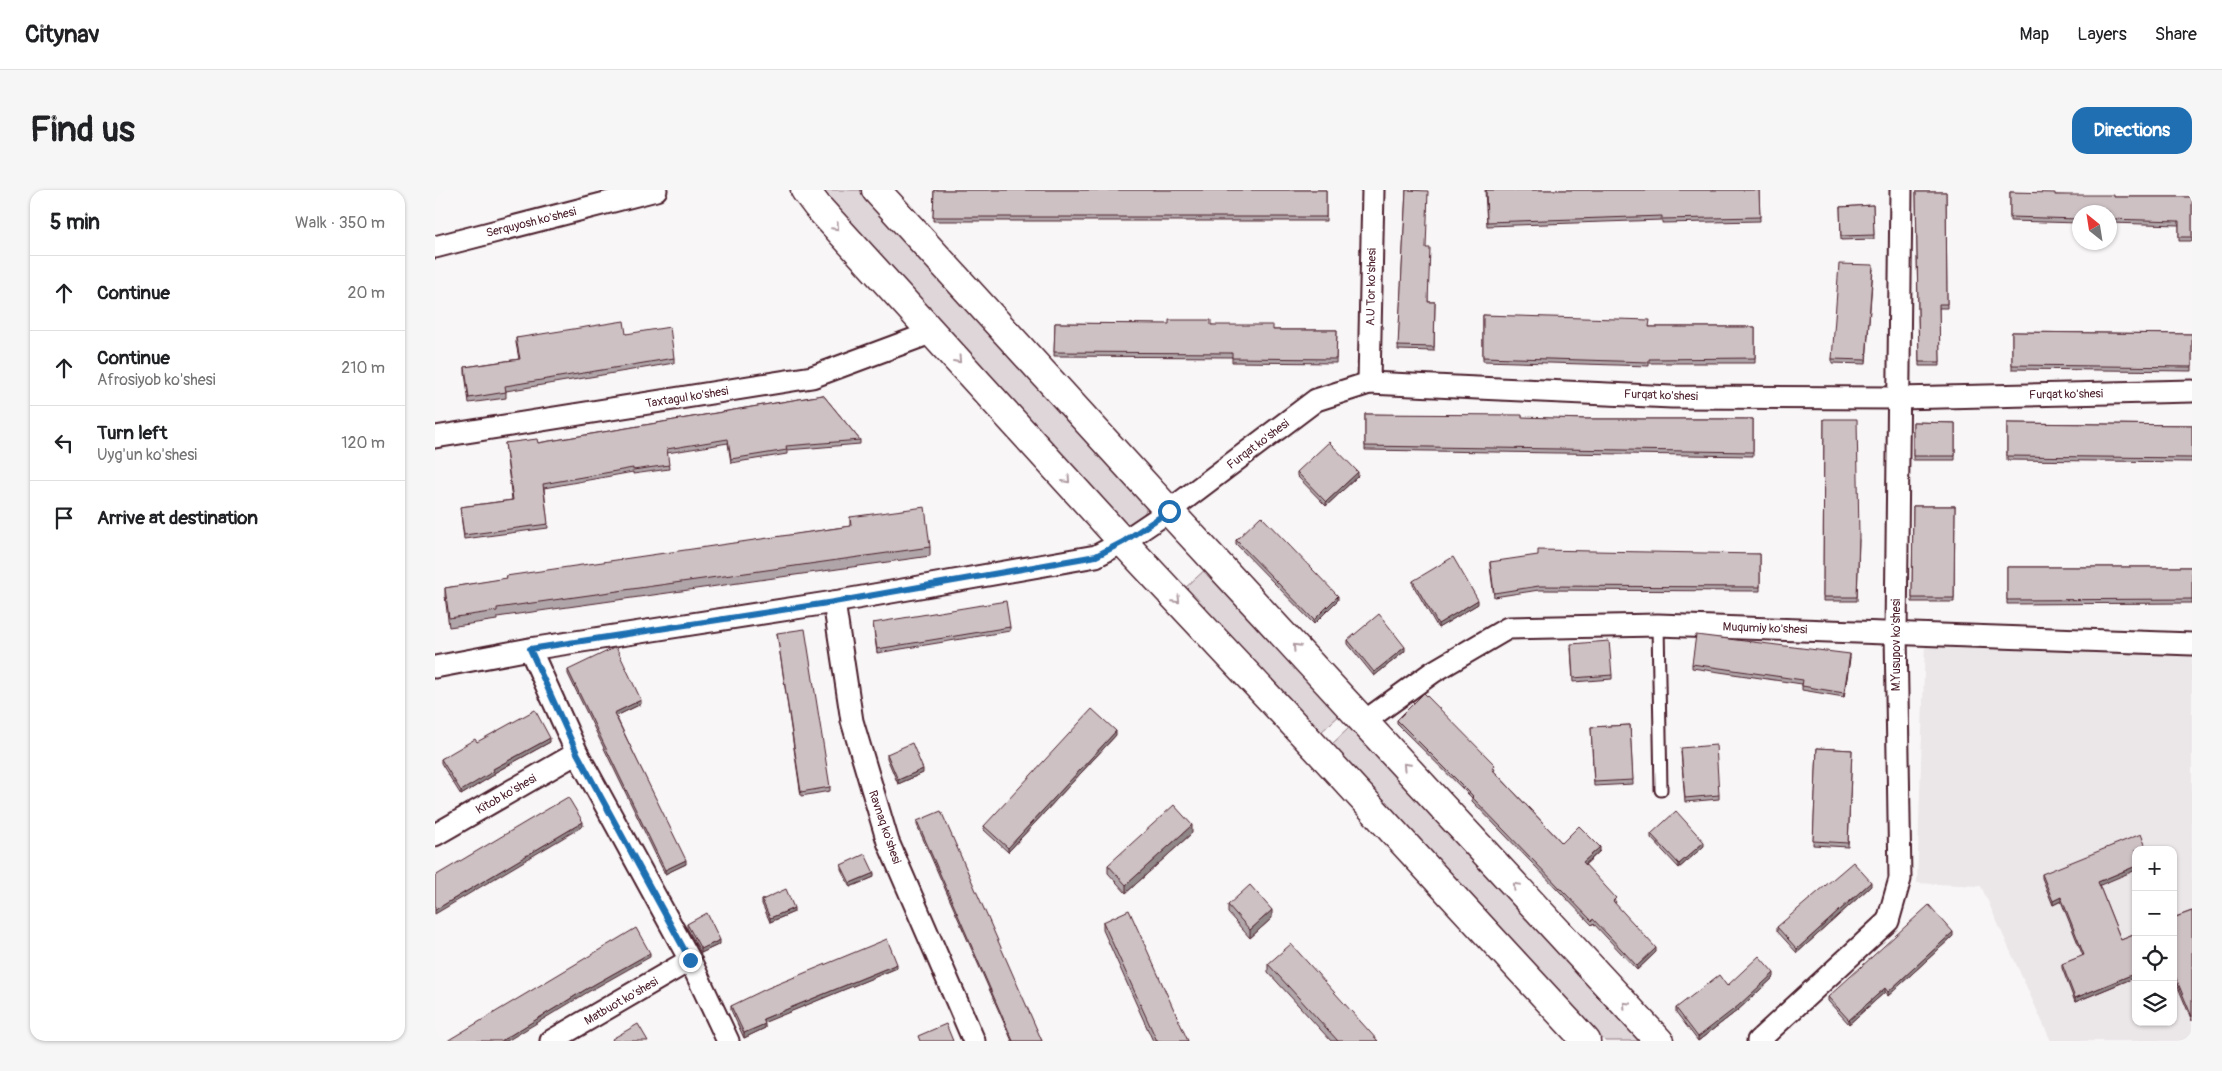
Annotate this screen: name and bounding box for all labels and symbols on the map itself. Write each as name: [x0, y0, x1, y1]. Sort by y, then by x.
street label: Serquyosh ko'shesi: [485, 204, 578, 241]
north arrow: [2072, 205, 2117, 250]
one-way arrow: [830, 222, 839, 231]
street label: A.U Tor ko'shesi: [1363, 248, 1380, 326]
one-way arrow: [952, 354, 961, 363]
street label: Taxtagul ko'shesi: [645, 384, 730, 411]
street label: Furqat ko'shesi: [2029, 386, 2103, 403]
street label: Furqat ko'shesi: [1624, 387, 1698, 404]
street label: Furqat ko'shesi: [1224, 416, 1292, 473]
one-way arrow: [1061, 475, 1070, 484]
route start: [1158, 500, 1181, 523]
one-way arrow: [1171, 594, 1180, 603]
street label: M.Yusupov ko'shesi: [1889, 599, 1904, 691]
street label: Muqumiy ko'shesi: [1722, 620, 1808, 637]
one-way arrow: [1293, 643, 1302, 652]
one-way arrow: [1403, 763, 1412, 772]
street label: Kitob ko'shesi: [473, 771, 539, 818]
street label: Ravnaq ko'shesi: [865, 788, 904, 866]
one-way arrow: [1513, 882, 1522, 891]
route end: [679, 949, 702, 972]
street label: Matbuot ko'shesi: [582, 974, 661, 1029]
one-way arrow: [1623, 1002, 1632, 1011]

